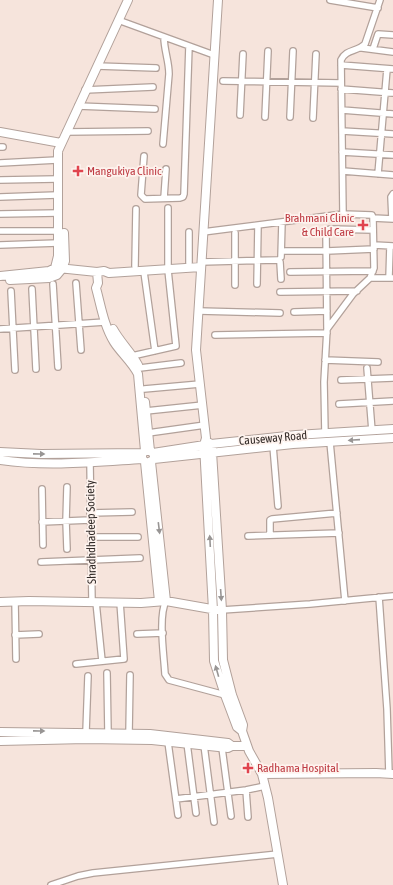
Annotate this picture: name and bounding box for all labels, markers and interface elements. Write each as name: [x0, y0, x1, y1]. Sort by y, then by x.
place label: Mangukiya Clinic: [87, 164, 162, 178]
marker: Mangukiya Clinic: [72, 165, 84, 177]
place label: Brahmani Clinic & Child Care: [285, 211, 355, 239]
marker: Brahmani Clinic & Child Care: [357, 219, 369, 231]
street label: Causeway Road: [238, 428, 308, 448]
one-way arrow: [348, 437, 360, 444]
one-way arrow: [33, 450, 45, 457]
street label: Shradhdhadeep Society: [83, 480, 99, 584]
one-way arrow: [155, 522, 162, 534]
one-way arrow: [206, 535, 213, 547]
one-way arrow: [217, 588, 224, 601]
one-way arrow: [214, 664, 220, 676]
one-way arrow: [33, 728, 46, 734]
place label: Radhama Hospital: [257, 761, 340, 775]
marker: Radhama Hospital: [242, 762, 254, 774]

